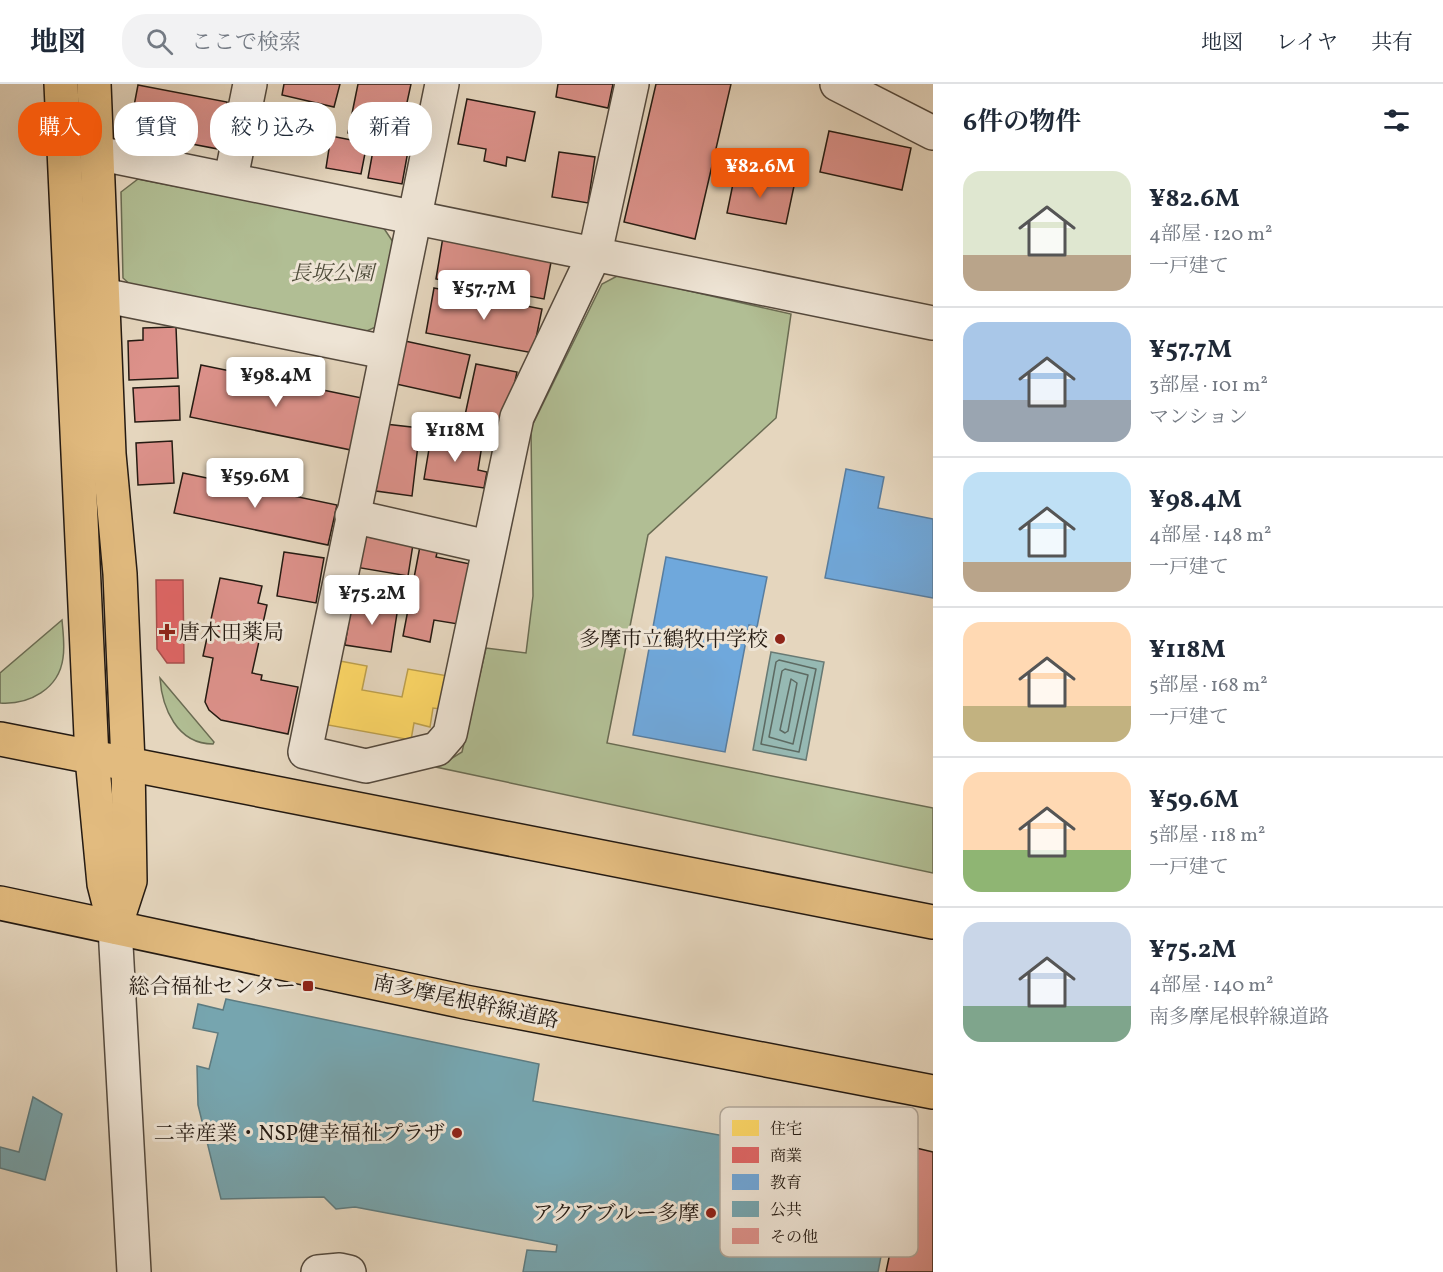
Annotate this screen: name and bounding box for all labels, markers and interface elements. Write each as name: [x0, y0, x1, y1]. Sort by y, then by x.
search box: [122, 14, 542, 68]
text: 地図: [30, 24, 86, 63]
icon: search: [143, 25, 176, 58]
text: ここで検索: [191, 28, 301, 59]
text: 地図: [1201, 29, 1243, 58]
text: レイヤ: [1276, 29, 1338, 58]
text: 共有: [1371, 29, 1413, 58]
chip: 購入: [18, 102, 102, 156]
chip: 賃貸: [114, 102, 198, 156]
chip: 絞り込み: [210, 102, 336, 156]
chip: 新着: [348, 102, 432, 156]
icon: filters: [1380, 104, 1413, 137]
text: 6件の物件: [963, 105, 1081, 141]
pin: ¥82.6M: [711, 148, 809, 199]
text: ¥82.6M: [725, 153, 795, 181]
text: ¥82.6M: [1149, 181, 1240, 217]
icon: home: [1011, 195, 1083, 267]
text: 4部屋 · 120 m²: [1149, 221, 1272, 249]
text: 一戸建て: [1149, 253, 1229, 281]
park label: 長坂公園: [290, 260, 377, 289]
pin: ¥57.7M: [435, 270, 533, 321]
text: ¥57.7M: [452, 275, 516, 303]
text: ¥57.7M: [1149, 332, 1232, 368]
icon: home: [1011, 346, 1083, 418]
pin: ¥98.4M: [227, 357, 325, 408]
text: ¥98.4M: [240, 362, 312, 390]
text: 3部屋 · 101 m²: [1149, 372, 1268, 400]
text: マンション: [1149, 404, 1248, 432]
pin: ¥118M: [413, 412, 497, 463]
text: ¥118M: [426, 417, 484, 445]
pin: ¥59.6M: [206, 458, 304, 509]
text: ¥59.6M: [220, 463, 290, 491]
text: ¥98.4M: [1149, 482, 1242, 518]
icon: home: [1011, 496, 1083, 568]
text: 4部屋 · 148 m²: [1149, 522, 1271, 550]
text: 一戸建て: [1149, 554, 1229, 582]
pin: ¥75.2M: [323, 575, 421, 626]
text: ¥75.2M: [338, 580, 406, 608]
place label: 唐木田薬局: [179, 619, 284, 648]
marker: 唐木田薬局: [160, 625, 174, 639]
place label: 多摩市立鶴牧中学校: [579, 626, 768, 655]
marker: 多摩市立鶴牧中学校: [773, 632, 787, 646]
text: ¥118M: [1149, 632, 1226, 668]
icon: home: [1011, 646, 1083, 718]
text: 5部屋 · 168 m²: [1149, 672, 1268, 700]
text: 一戸建て: [1149, 704, 1229, 732]
text: ¥59.6M: [1149, 782, 1239, 818]
icon: home: [1011, 796, 1083, 868]
text: 5部屋 · 118 m²: [1149, 822, 1265, 850]
text: 一戸建て: [1149, 854, 1229, 882]
text: ¥75.2M: [1149, 932, 1236, 968]
icon: home: [1011, 946, 1083, 1018]
street label: 南多摩尾根幹線道路: [370, 969, 561, 1036]
text: 4部屋 · 140 m²: [1149, 972, 1273, 1000]
place label: 総合福祉センター: [129, 973, 296, 1002]
marker: 総合福祉センター: [301, 979, 315, 993]
text: 南多摩尾根幹線道路: [1149, 1004, 1329, 1032]
legend: [720, 1107, 918, 1257]
text: 住宅: [770, 1119, 802, 1141]
place label: 二幸産業・NSP健幸福祉プラザ: [154, 1120, 445, 1149]
marker: 二幸産業・NSP健幸福祉プラザ: [450, 1126, 464, 1140]
text: 商業: [770, 1146, 802, 1168]
text: 教育: [770, 1173, 802, 1195]
place label: アクアブルー多摩: [532, 1200, 699, 1229]
text: 公共: [770, 1200, 802, 1222]
marker: アクアブルー多摩: [704, 1206, 718, 1220]
text: その他: [770, 1227, 818, 1249]

